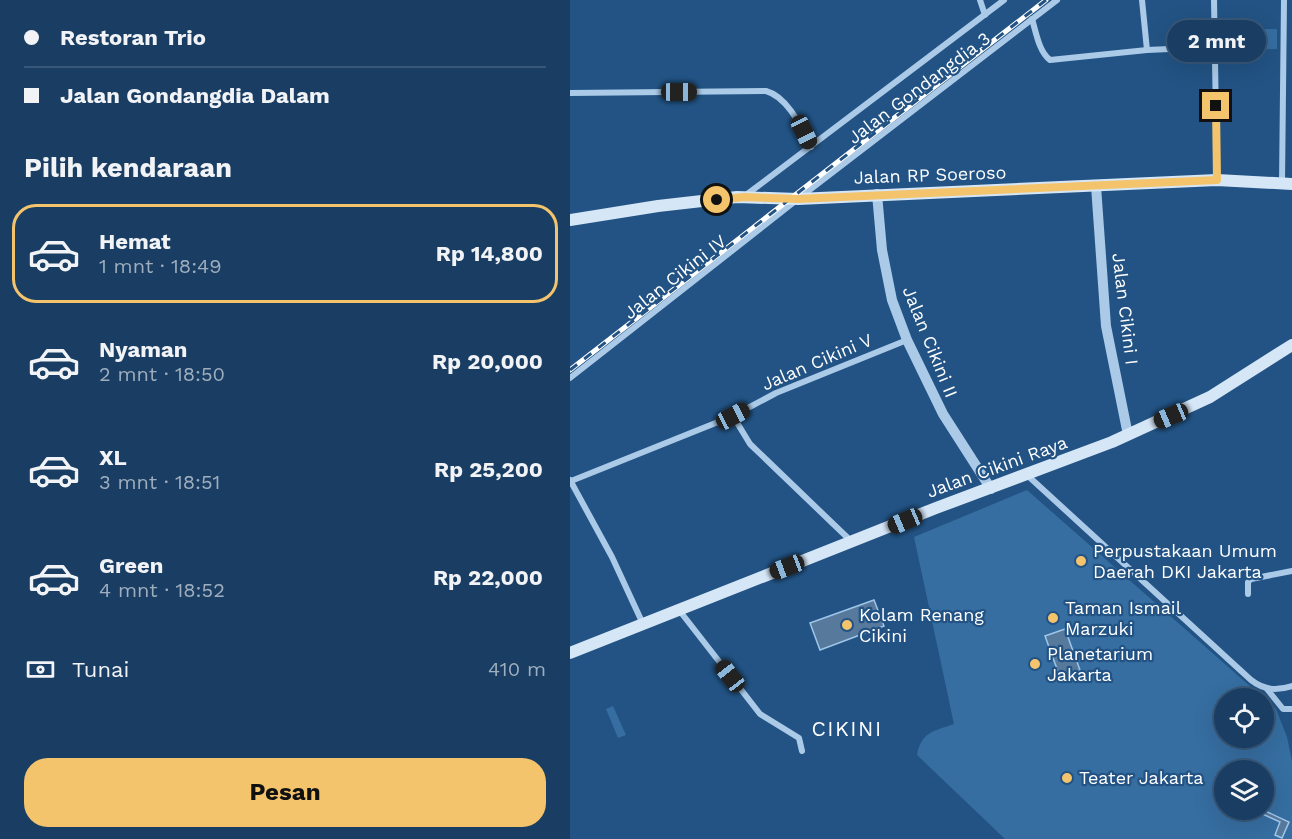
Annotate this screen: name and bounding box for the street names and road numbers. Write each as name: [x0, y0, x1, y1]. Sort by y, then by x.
street label: Jalan Gondangdia 3: [843, 27, 994, 148]
street label: Jalan RP Soeroso: [853, 161, 1007, 188]
street label: Jalan Cikini IV: [619, 230, 730, 323]
street label: Jalan Cikini I: [1108, 252, 1143, 366]
street label: Jalan Cikini II: [899, 283, 962, 400]
street label: Jalan Cikini V: [758, 329, 876, 394]
street label: Jalan Cikini Raya: [924, 431, 1070, 502]

